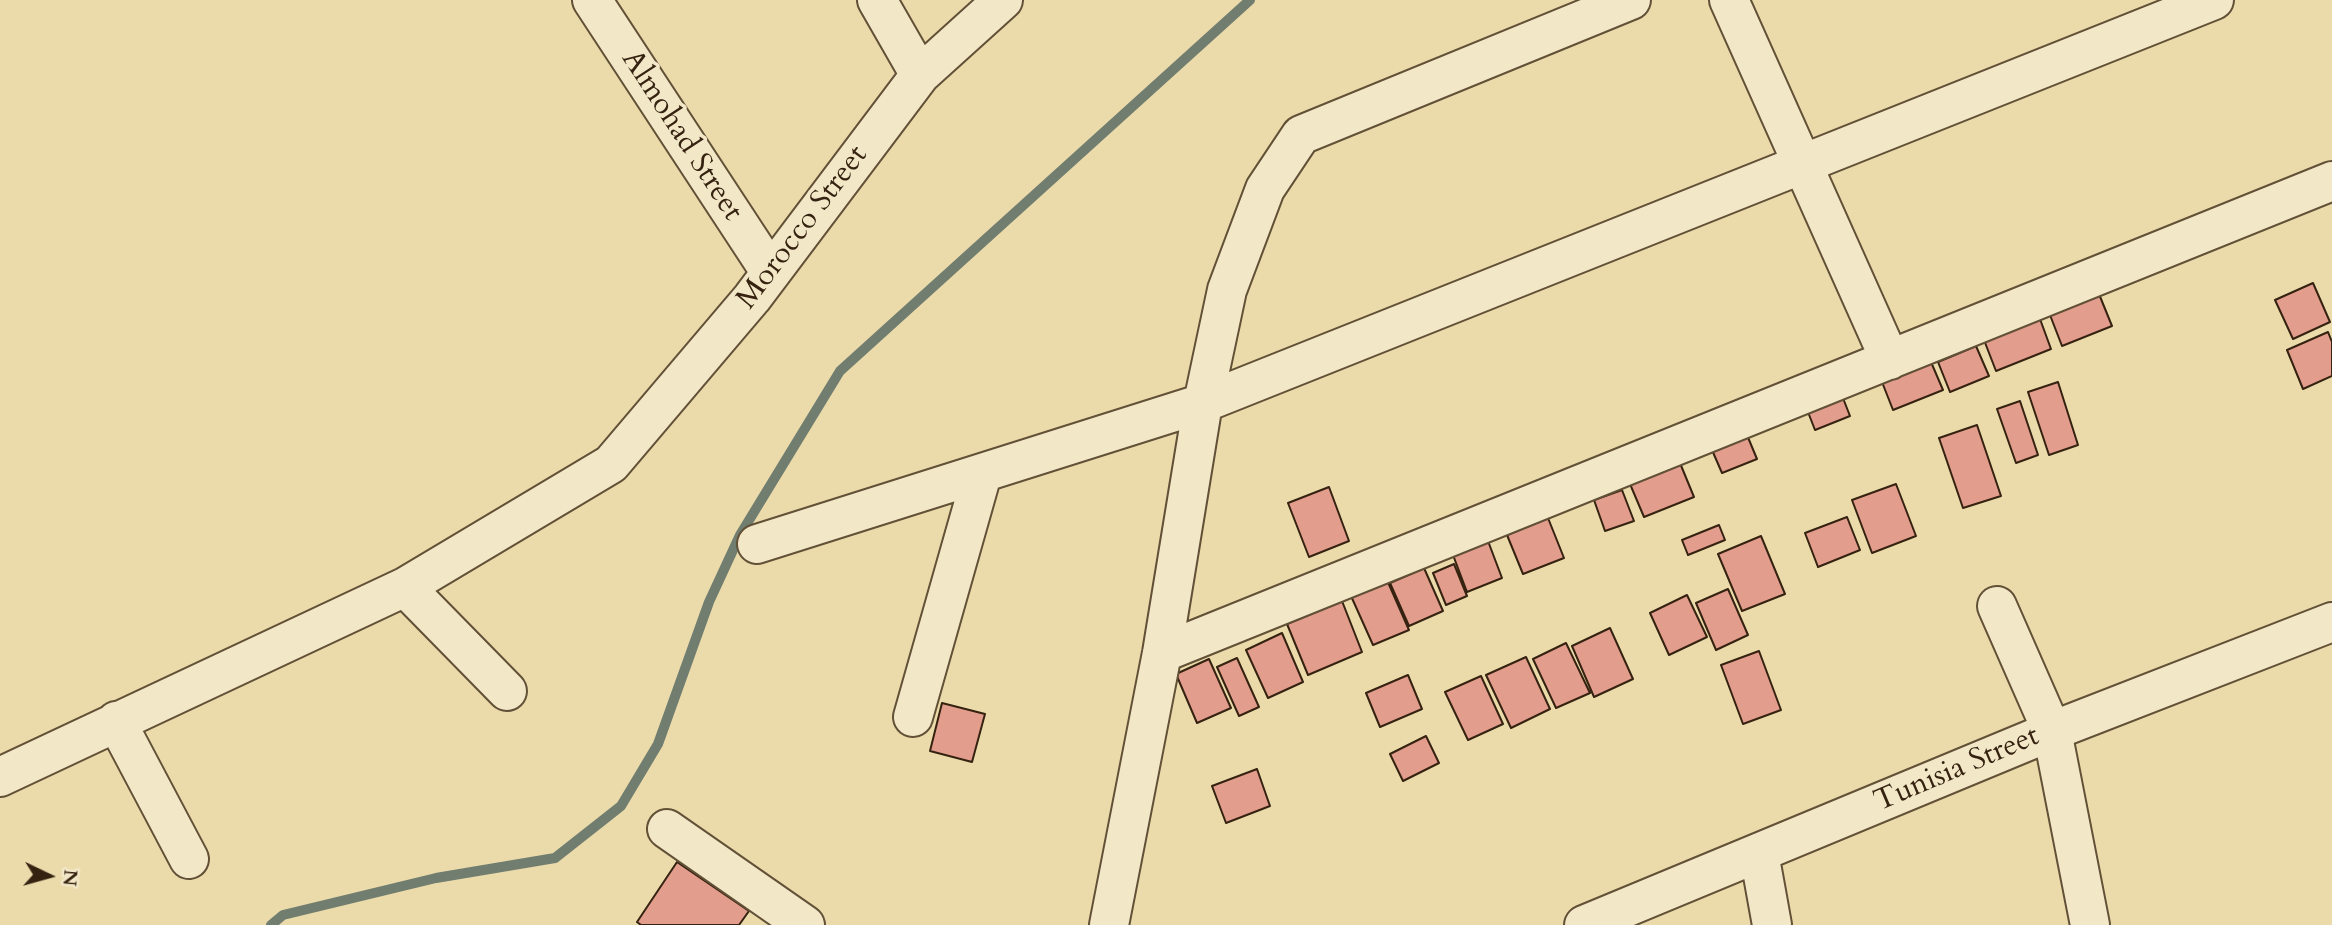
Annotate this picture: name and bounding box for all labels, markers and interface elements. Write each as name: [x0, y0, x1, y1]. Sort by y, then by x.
street label: Almohad Street: [612, 44, 750, 228]
street label: Morocco Street: [730, 139, 876, 317]
street label: Tunisia Street: [1869, 719, 2045, 821]
north arrow: [14, 841, 84, 911]
text: N: [56, 868, 84, 887]

